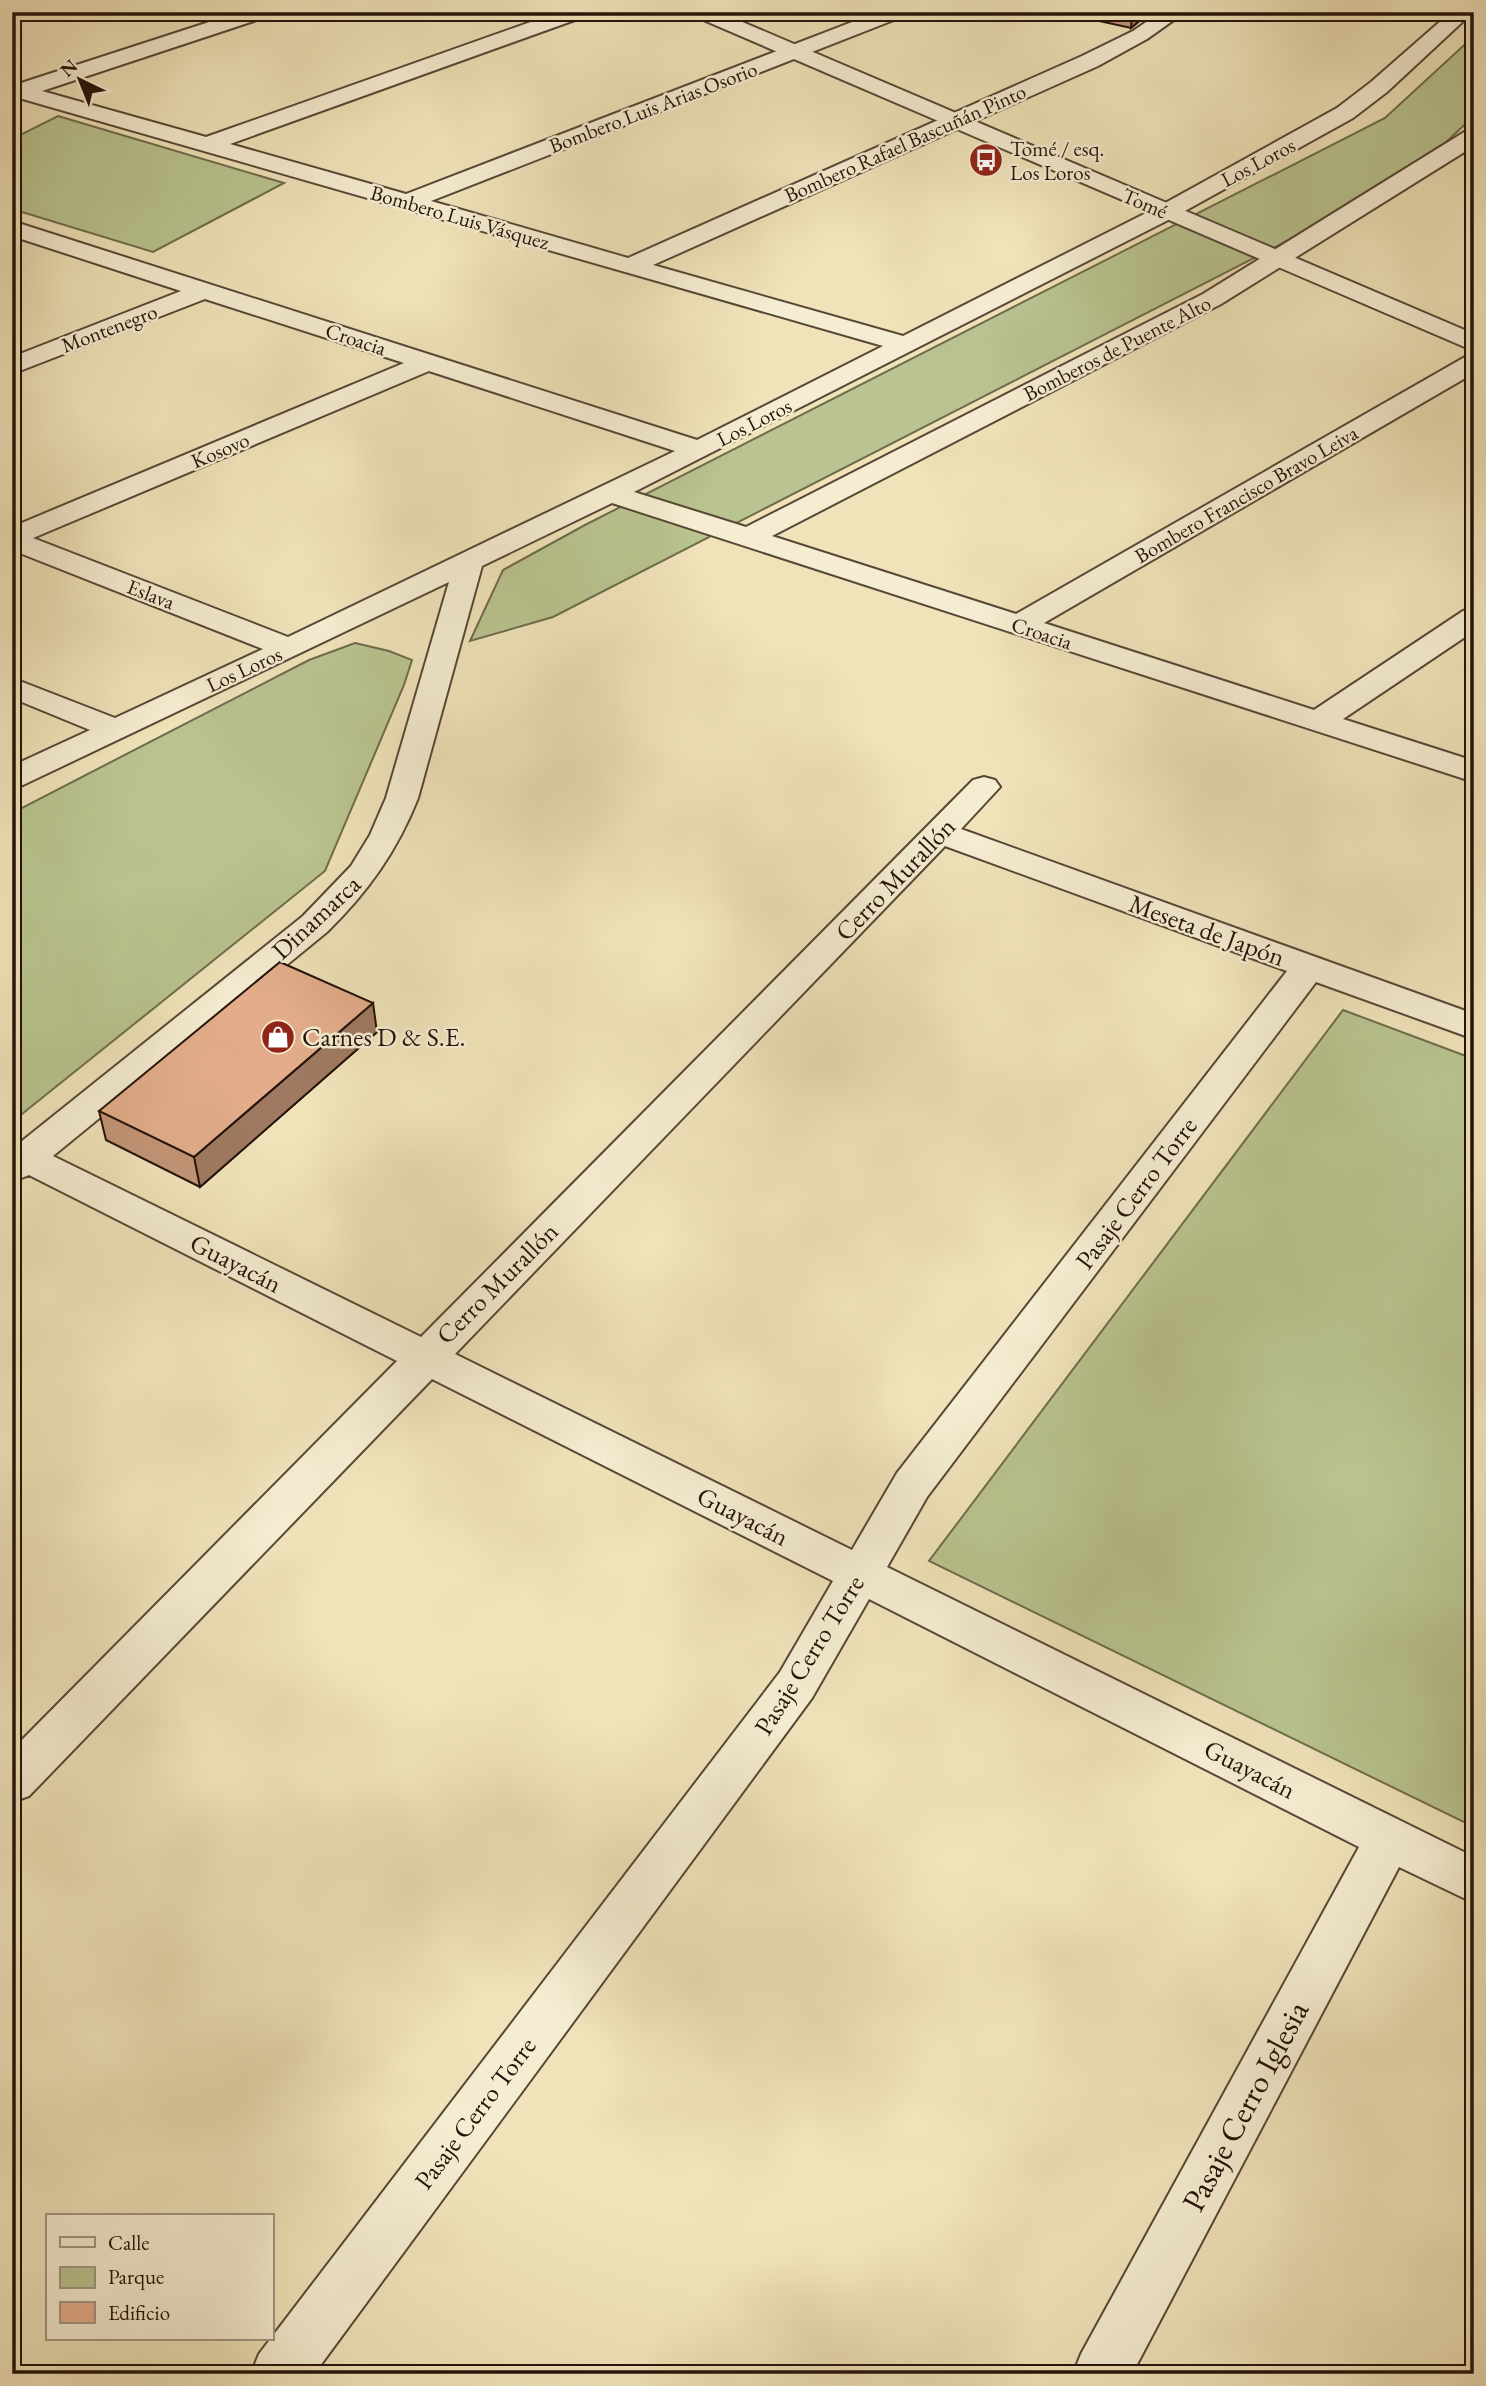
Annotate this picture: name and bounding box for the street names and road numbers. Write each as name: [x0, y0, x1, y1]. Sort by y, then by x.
street label: Bombero Luis Arias Osorio: [545, 55, 761, 159]
street label: Bombero Rafael Bascuñán Pinto: [780, 77, 1030, 209]
street label: Los Loros: [1216, 131, 1300, 193]
street label: Bombero Luis Vásquez: [368, 179, 552, 255]
street label: Tomé: [1118, 181, 1172, 225]
street label: Bomberos de Puente Alto: [1019, 289, 1215, 407]
street label: Montenegro: [57, 297, 161, 359]
street label: Croacia: [322, 317, 390, 362]
street label: Los Loros: [712, 392, 796, 452]
street label: Bombero Francisco Bravo Leiva: [1129, 419, 1363, 569]
street label: Kosovo: [187, 426, 253, 474]
street label: Eslava: [123, 573, 179, 616]
street label: Croacia: [1008, 611, 1076, 656]
street label: Los Loros: [202, 640, 286, 698]
street label: Cerro Murallón: [827, 810, 963, 948]
street label: Dinamarca: [264, 867, 368, 967]
street label: Meseta de Japón: [1125, 886, 1290, 974]
street label: Pasaje Cerro Torre: [1068, 1110, 1204, 1276]
street label: Cerro Murallón: [429, 1214, 566, 1351]
street label: Guayacán: [184, 1226, 288, 1301]
street label: Guayacán: [691, 1479, 795, 1554]
street label: Pasaje Cerro Torre: [746, 1569, 872, 1741]
street label: Guayacán: [1198, 1732, 1302, 1807]
street label: Pasaje Cerro Iglesia: [1172, 1993, 1318, 2218]
street label: Pasaje Cerro Torre: [407, 2030, 543, 2196]

